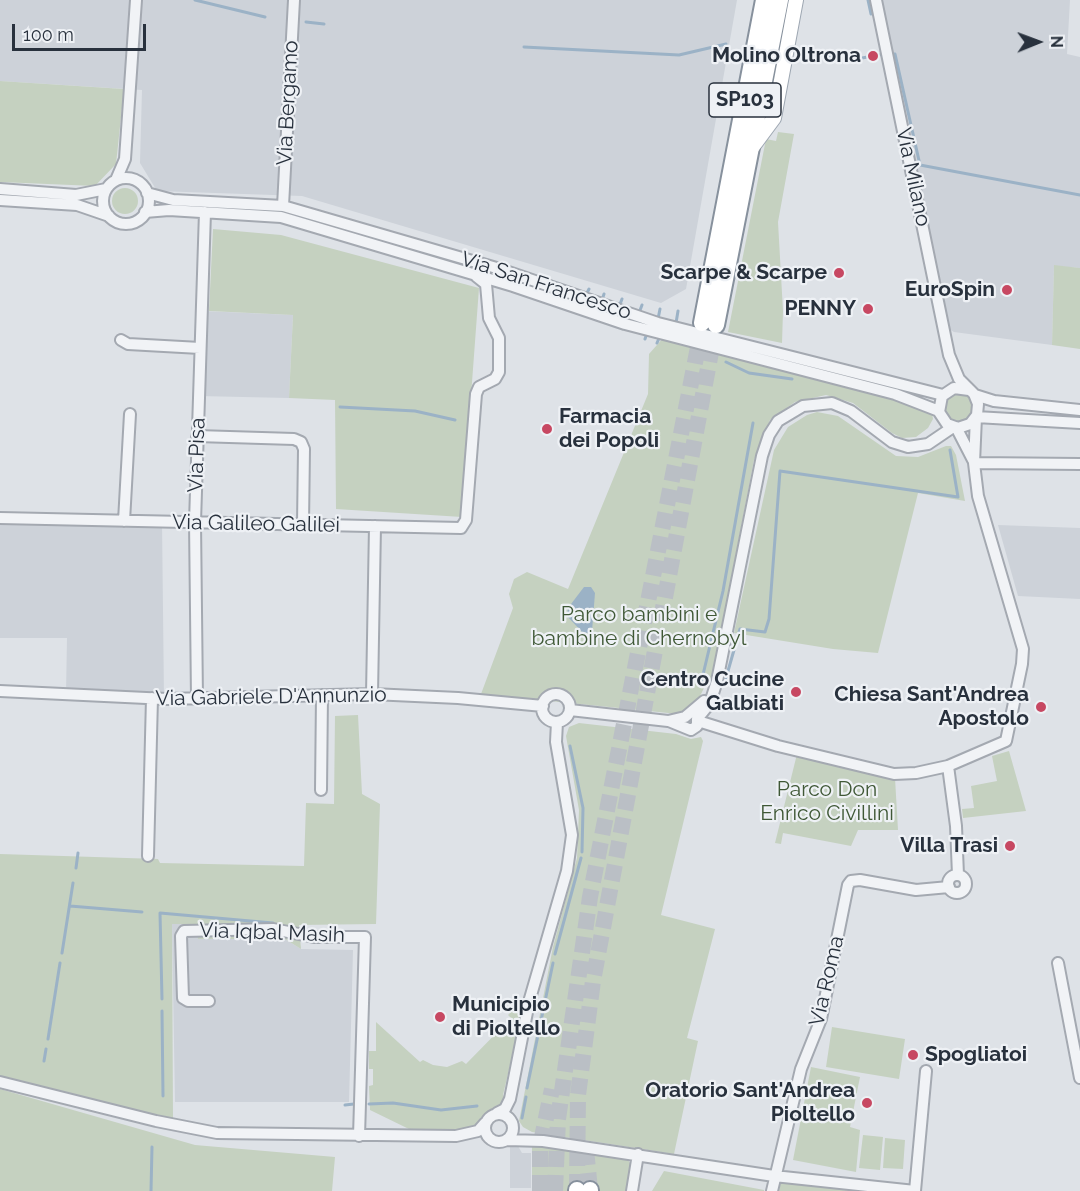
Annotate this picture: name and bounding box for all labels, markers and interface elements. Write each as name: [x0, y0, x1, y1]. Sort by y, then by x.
scale bar: [15, 12, 148, 50]
north arrow: [1008, 12, 1068, 72]
text: 100 m: [23, 24, 74, 45]
text: N: [1047, 35, 1066, 48]
street label: Via Bergamo: [272, 40, 304, 166]
place label: Molino Oltrona: [712, 43, 861, 69]
marker: Molino Oltrona: [866, 49, 880, 63]
road number: SP103: [709, 83, 781, 117]
street label: Via Milano: [890, 125, 936, 229]
street label: Via San Francesco: [458, 247, 634, 325]
place label: Scarpe & Scarpe: [660, 260, 827, 286]
marker: Scarpe & Scarpe: [832, 266, 846, 280]
place label: EuroSpin: [905, 277, 995, 303]
marker: EuroSpin: [1000, 283, 1014, 297]
place label: PENNY: [784, 296, 856, 322]
marker: PENNY: [861, 302, 875, 316]
place label: Farmacia dei Popoli: [559, 404, 659, 454]
street label: Via Pisa: [183, 417, 211, 493]
marker: Farmacia dei Popoli: [540, 422, 554, 436]
street label: Via Galileo Galilei: [172, 510, 340, 538]
park label: Parco bambini e bambine di Chernobyl: [532, 602, 746, 652]
place label: Centro Cucine Galbiati: [641, 667, 784, 717]
street label: Via Gabriele D'Annunzio: [155, 682, 387, 712]
place label: Chiesa Sant'Andrea Apostolo: [834, 682, 1029, 732]
marker: Centro Cucine Galbiati: [789, 685, 803, 699]
marker: Chiesa Sant'Andrea Apostolo: [1034, 700, 1048, 714]
park label: Parco Don Enrico Civillini: [760, 777, 894, 827]
place label: Villa Trasi: [900, 833, 998, 859]
marker: Villa Trasi: [1003, 839, 1017, 853]
street label: Via Iqbal Masih: [199, 918, 345, 948]
street label: Via Roma: [804, 933, 850, 1029]
place label: Municipio di Pioltello: [452, 992, 560, 1042]
marker: Municipio di Pioltello: [433, 1010, 447, 1024]
place label: Spogliatoi: [925, 1042, 1027, 1068]
marker: Spogliatoi: [906, 1048, 920, 1062]
place label: Oratorio Sant'Andrea Pioltello: [645, 1078, 855, 1128]
marker: Oratorio Sant'Andrea Pioltello: [860, 1096, 874, 1110]

